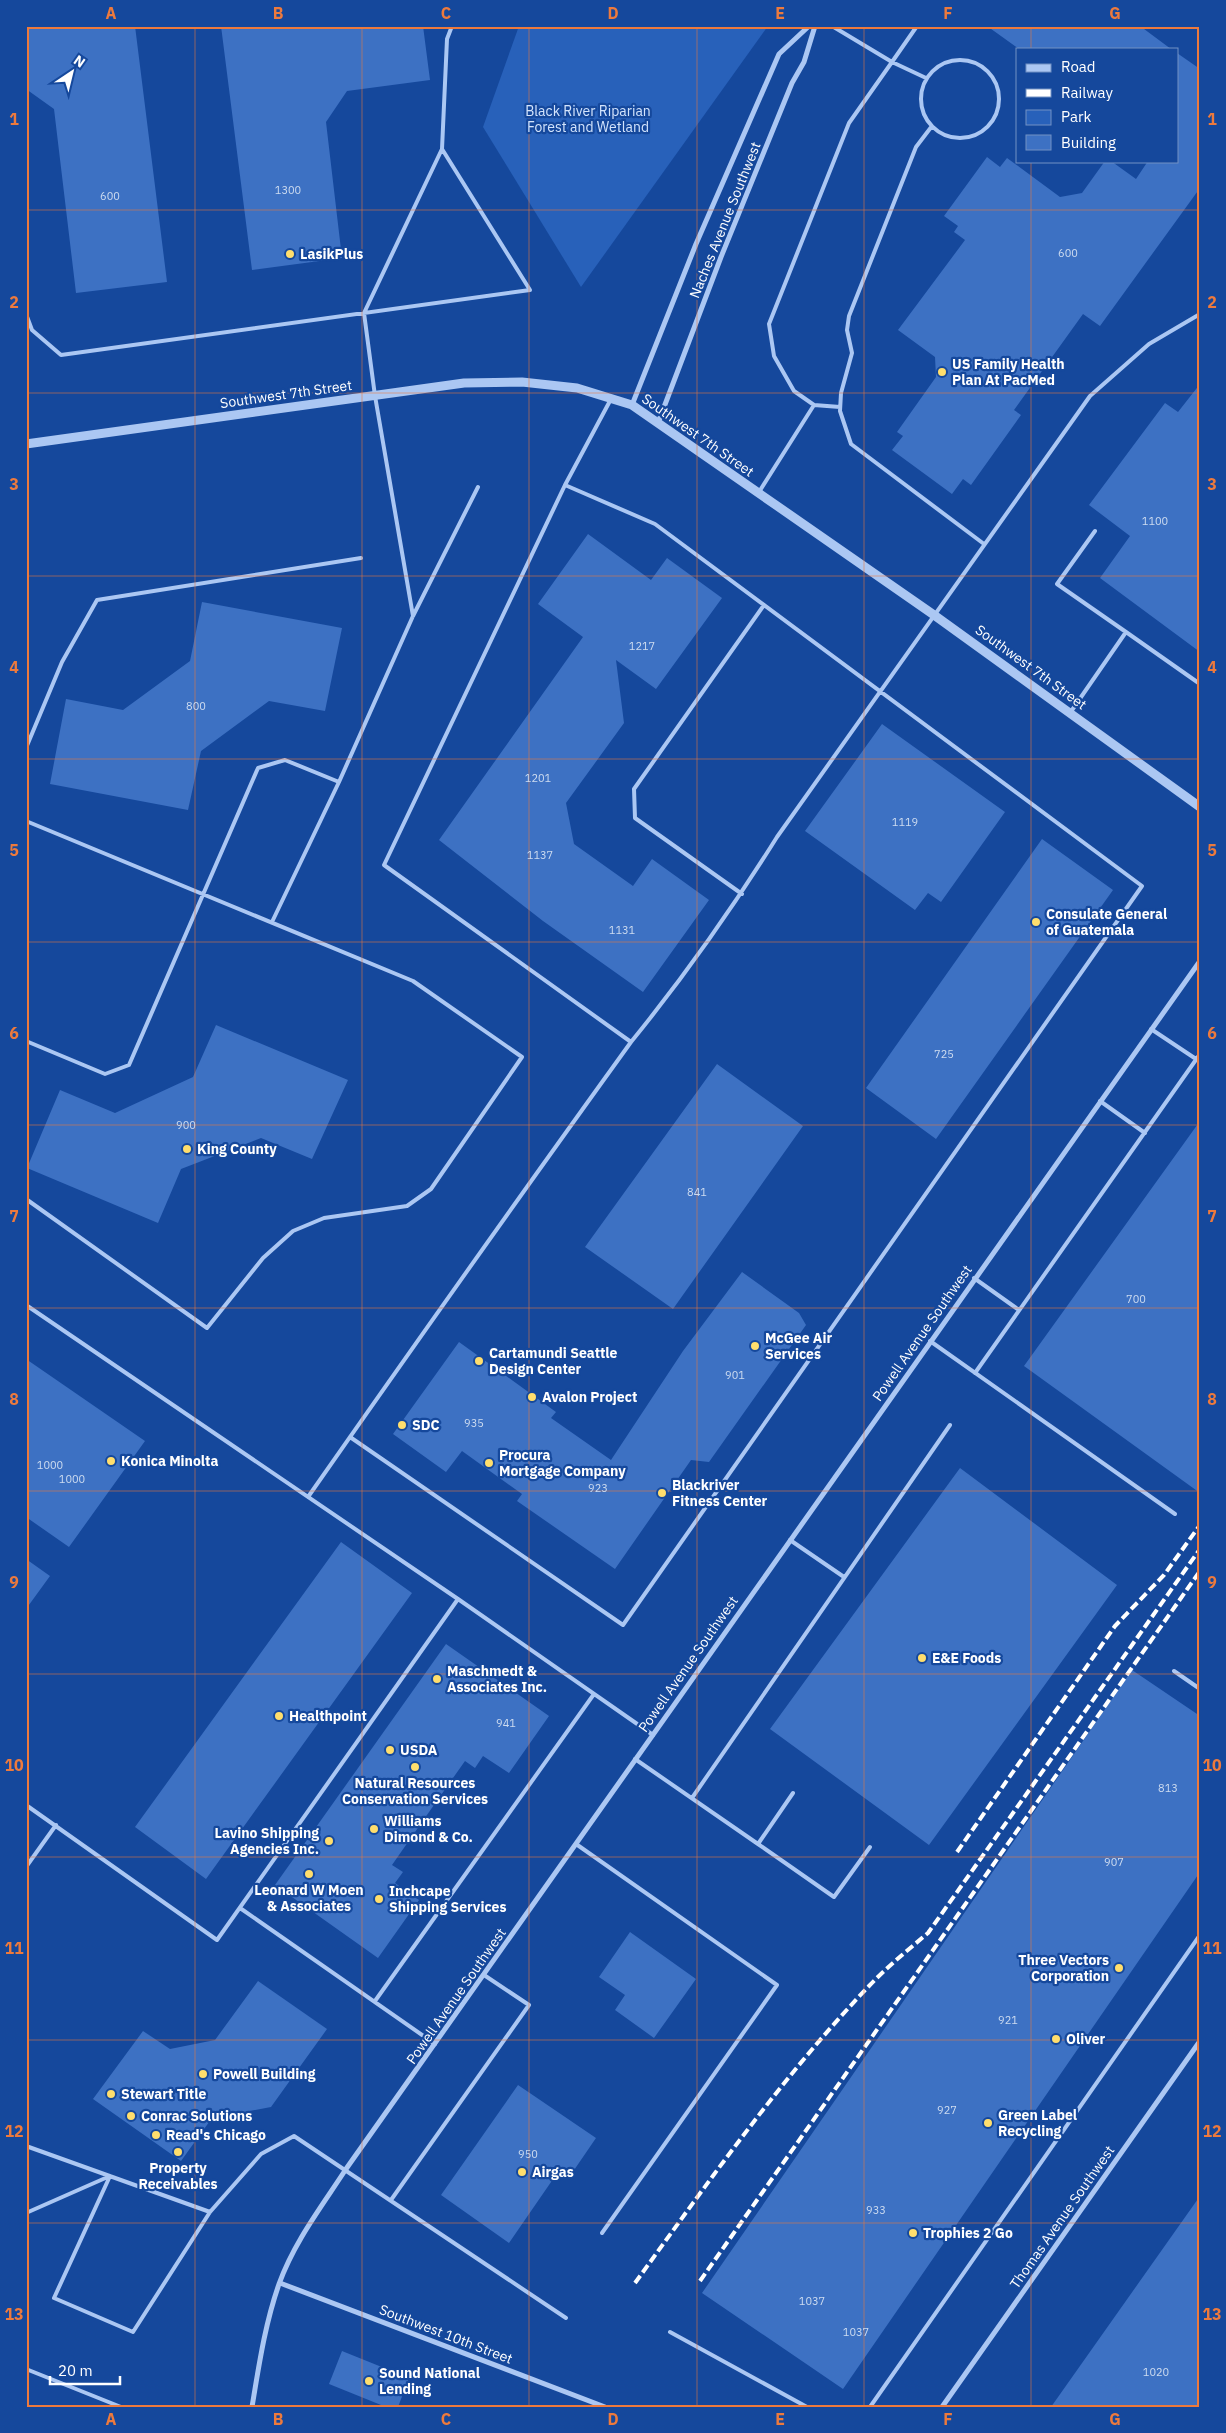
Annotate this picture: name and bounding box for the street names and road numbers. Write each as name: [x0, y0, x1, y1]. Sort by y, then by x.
street label: Naches Avenue Southwest: [685, 139, 765, 301]
street label: Southwest 7th Street: [219, 376, 353, 412]
street label: Southwest 7th Street: [638, 389, 758, 481]
street label: Southwest 7th Street: [972, 621, 1090, 713]
street label: Powell Avenue Southwest: [868, 1261, 976, 1405]
street label: Powell Avenue Southwest: [634, 1592, 742, 1736]
street label: Powell Avenue Southwest: [402, 1924, 510, 2068]
street label: Thomas Avenue Southwest: [1006, 2142, 1118, 2292]
street label: Southwest 10th Street: [377, 2300, 515, 2368]

